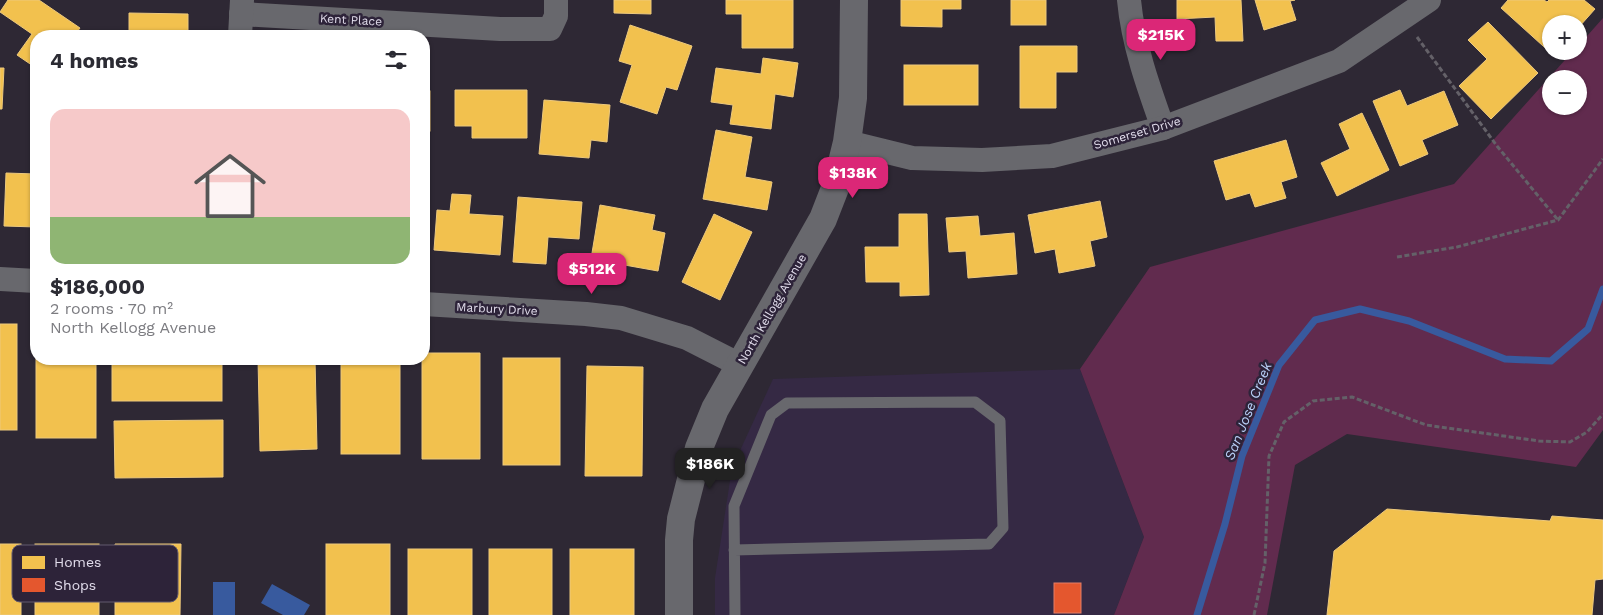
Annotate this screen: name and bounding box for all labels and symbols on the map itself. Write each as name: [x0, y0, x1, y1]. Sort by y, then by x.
street label: Kent Place: [320, 11, 382, 29]
pin: $215K: [1126, 18, 1196, 61]
street label: Somerset Drive: [1092, 114, 1182, 152]
pin: $138K: [818, 156, 888, 199]
street label: North Kellogg Avenue: [735, 251, 809, 366]
pin: $512K: [557, 252, 627, 295]
street label: Marbury Drive: [456, 300, 538, 318]
water label: San Jose Creek: [1221, 359, 1275, 462]
pin: $186K: [675, 448, 745, 490]
legend: [12, 545, 178, 602]
text: Homes: [54, 554, 101, 570]
text: Shops: [54, 577, 96, 593]

